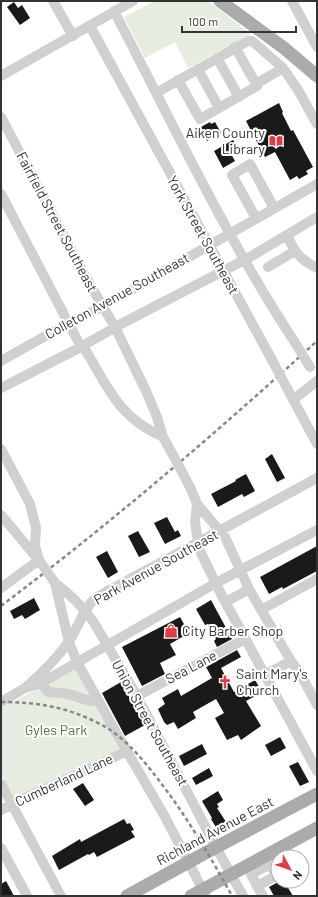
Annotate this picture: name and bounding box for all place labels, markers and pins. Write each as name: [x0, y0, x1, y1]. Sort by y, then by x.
place label: Aiken County Library: [186, 124, 266, 157]
library icon: Aiken County Library: [268, 133, 284, 149]
place label: City Barber Shop: [182, 622, 283, 639]
shop icon: City Barber Shop: [163, 623, 179, 639]
place label: Saint Mary's Church: [236, 665, 308, 698]
church icon: Saint Mary's Church: [217, 674, 233, 690]

